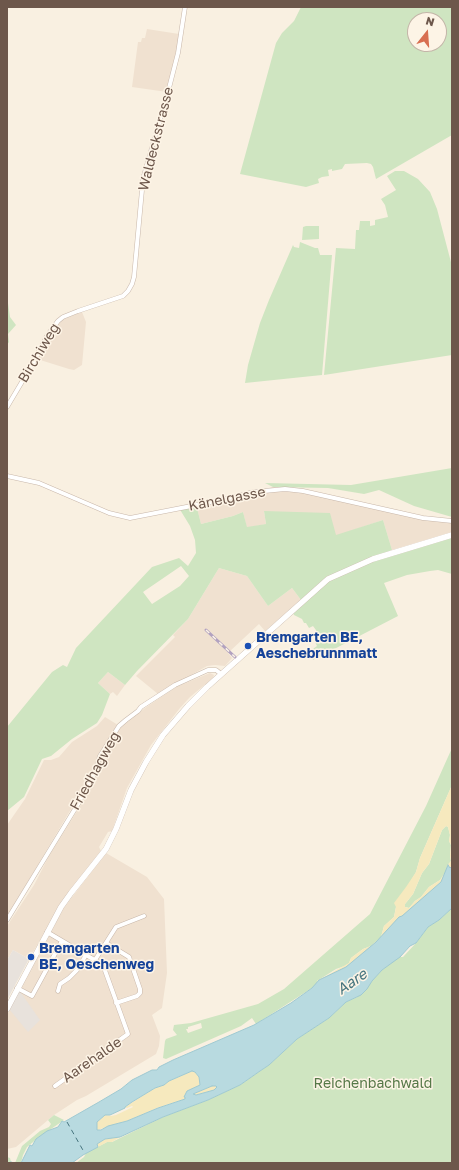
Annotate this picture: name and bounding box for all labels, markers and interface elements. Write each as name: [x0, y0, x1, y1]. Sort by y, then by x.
north arrow: [407, 12, 447, 52]
text: N: [424, 14, 436, 28]
street label: Waldeckstrasse: [135, 85, 177, 193]
street label: Birchiweg: [15, 320, 63, 386]
street label: Känelgasse: [187, 483, 267, 515]
place label: Bremgarten BE, Aeschebrunnmatt: [256, 630, 377, 662]
marker: Bremgarten BE, Aeschebrunnmatt: [243, 641, 253, 651]
street label: Friedhagweg: [66, 729, 124, 813]
place label: Bremgarten BE, Oeschenweg: [39, 941, 154, 974]
marker: Bremgarten BE, Oeschenweg: [26, 952, 36, 962]
water label: Aare: [333, 965, 371, 999]
street label: Aarehalde: [59, 1034, 125, 1086]
park label: Reichenbachwald: [314, 1076, 432, 1092]

